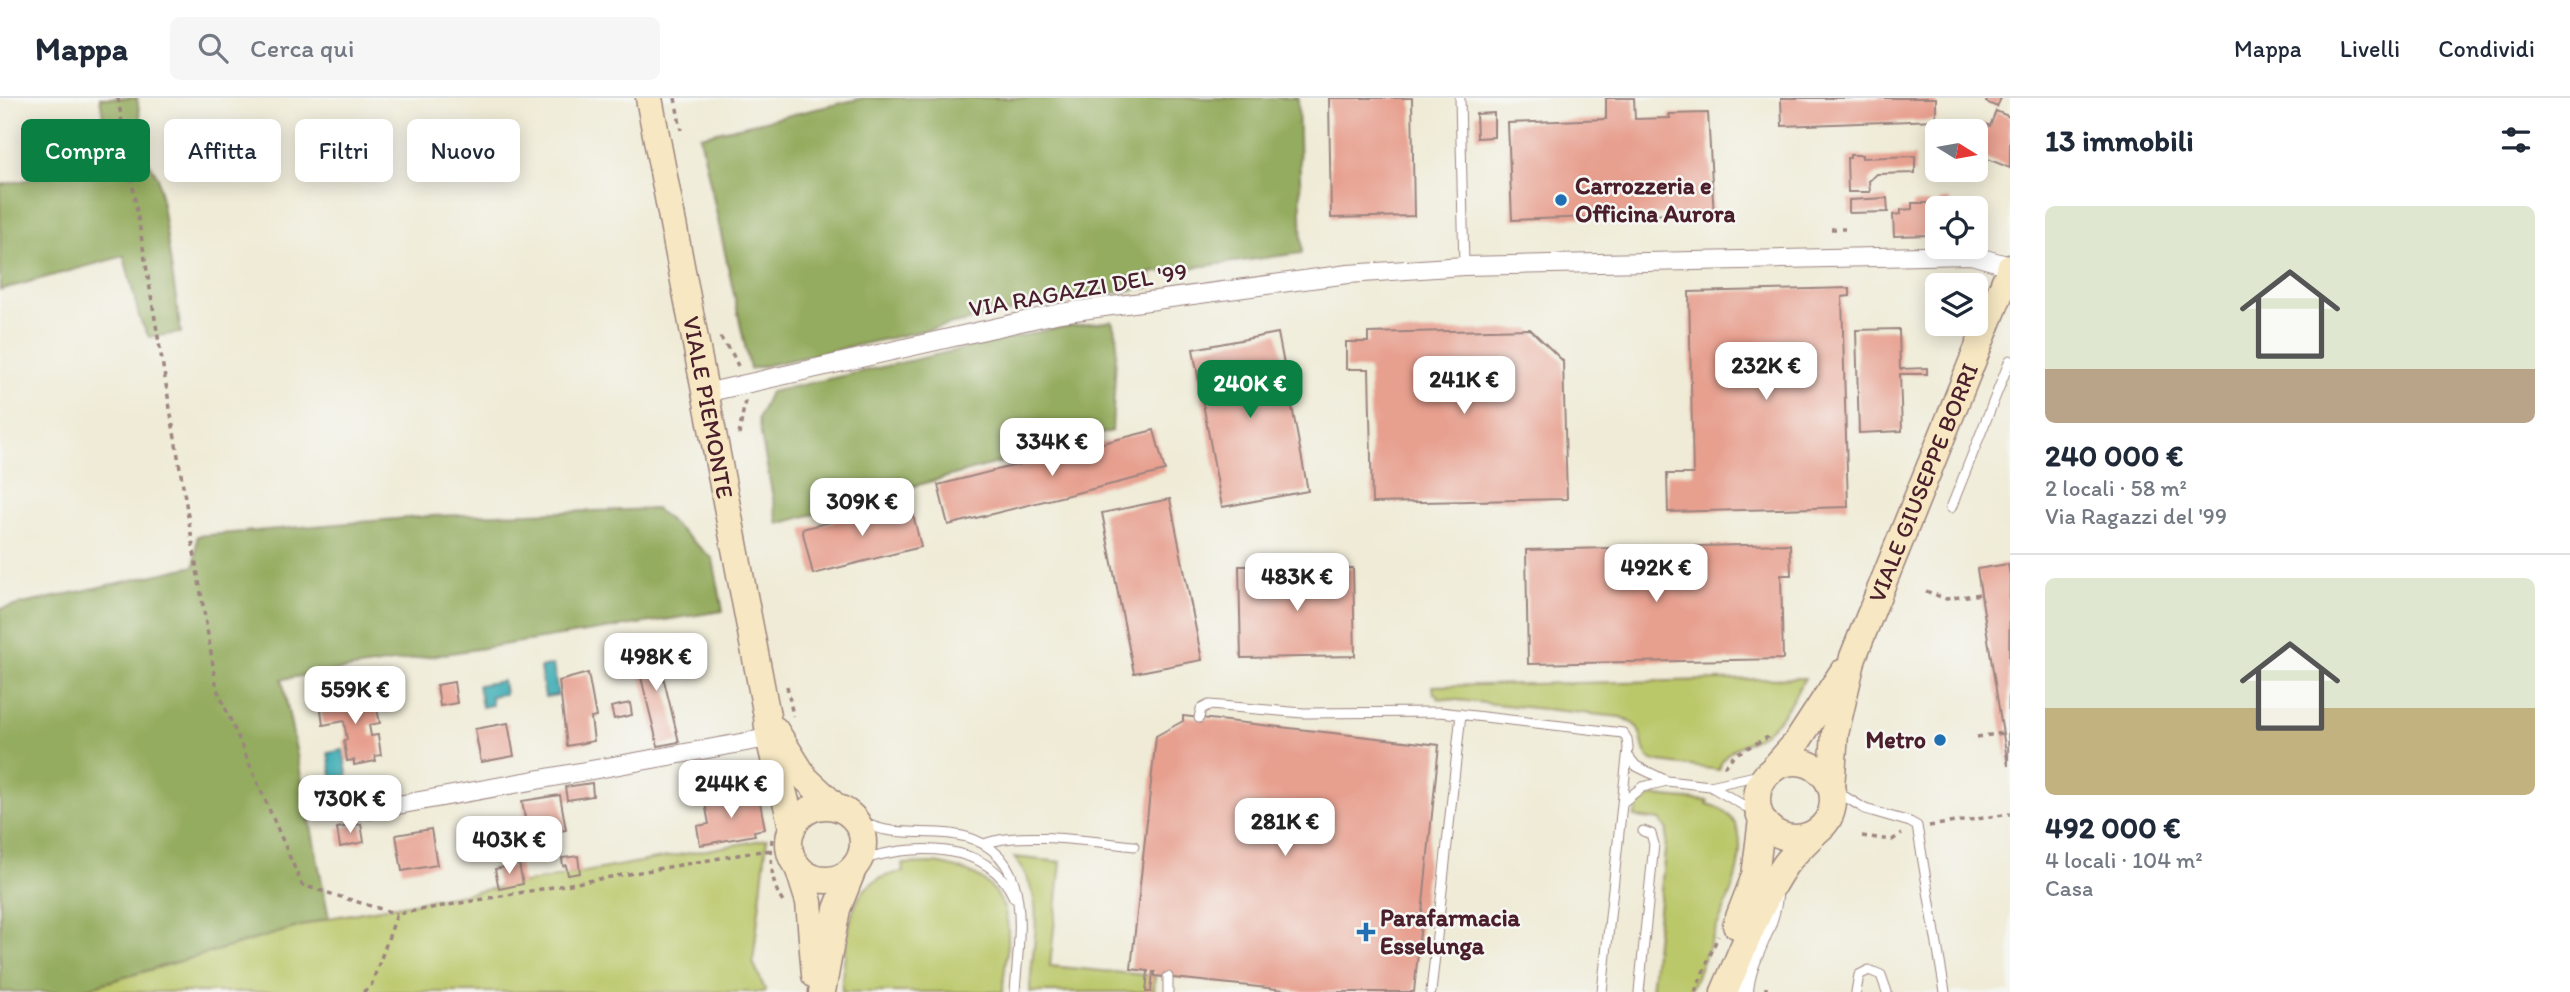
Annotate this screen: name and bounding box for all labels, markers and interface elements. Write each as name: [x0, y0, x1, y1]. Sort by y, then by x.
search box: [170, 17, 660, 80]
text: Mappa: [35, 29, 128, 68]
icon: search: [194, 29, 232, 67]
text: Cerca qui: [250, 32, 354, 64]
text: Mappa: [2234, 34, 2302, 63]
text: Livelli: [2340, 34, 2400, 63]
text: Condividi: [2438, 34, 2535, 63]
chip: Compra: [21, 119, 150, 182]
chip: Affitta: [164, 119, 281, 182]
chip: Filtri: [295, 119, 393, 182]
chip: Nuovo: [407, 119, 520, 182]
north arrow: [1925, 119, 1988, 182]
map controls: [1925, 119, 1988, 336]
icon: filters: [2497, 121, 2535, 159]
text: 13 immobili: [2045, 122, 2194, 159]
place label: Carrozzeria e Officina Aurora: [1575, 171, 1735, 228]
marker: Carrozzeria e Officina Aurora: [1553, 192, 1569, 208]
button: locate: [1925, 196, 1988, 259]
icon: home: [2227, 251, 2353, 377]
street label: VIA RAGAZZI DEL '99: [966, 256, 1189, 323]
button: layers: [1925, 273, 1988, 336]
street label: VIALE PIEMONTE: [677, 314, 740, 501]
pin: 232K €: [1709, 342, 1823, 402]
text: 232K €: [1731, 351, 1801, 379]
pin: 241K €: [1407, 356, 1521, 416]
street label: VIALE GIUSEPPE BORRI: [1862, 359, 1984, 607]
pin: 240K €: [1193, 360, 1307, 420]
text: 241K €: [1429, 365, 1499, 393]
text: 240K €: [1213, 369, 1287, 397]
pin: 334K €: [995, 418, 1109, 478]
text: 334K €: [1016, 427, 1088, 455]
text: 240 000 €: [2045, 437, 2183, 474]
text: 2 locali · 58 m²: [2045, 474, 2187, 502]
pin: 309K €: [805, 478, 919, 538]
text: 309K €: [826, 487, 898, 515]
text: Via Ragazzi del '99: [2045, 502, 2227, 530]
pin: 492K €: [1599, 545, 1713, 604]
text: 492K €: [1621, 553, 1691, 581]
pin: 483K €: [1240, 554, 1354, 613]
text: 483K €: [1261, 562, 1333, 590]
icon: home: [2227, 623, 2353, 749]
pin: 498K €: [599, 634, 713, 693]
text: 498K €: [620, 642, 692, 670]
pin: 559K €: [298, 666, 412, 726]
text: 559K €: [320, 675, 390, 703]
place label: Metro: [1865, 725, 1926, 754]
marker: Metro: [1932, 732, 1948, 748]
pin: 244K €: [674, 760, 788, 820]
text: 244K €: [695, 769, 767, 797]
pin: 730K €: [293, 776, 407, 835]
text: 730K €: [314, 784, 386, 812]
pin: 281K €: [1228, 798, 1342, 858]
text: 281K €: [1251, 807, 1319, 835]
text: 492 000 €: [2045, 809, 2181, 846]
pin: 403K €: [452, 816, 566, 876]
text: 403K €: [472, 825, 546, 853]
text: 4 locali · 104 m²: [2045, 846, 2203, 874]
text: Casa: [2045, 874, 2093, 902]
place label: Parafarmacia Esselunga: [1380, 903, 1521, 961]
marker: Parafarmacia Esselunga: [1358, 924, 1374, 940]

